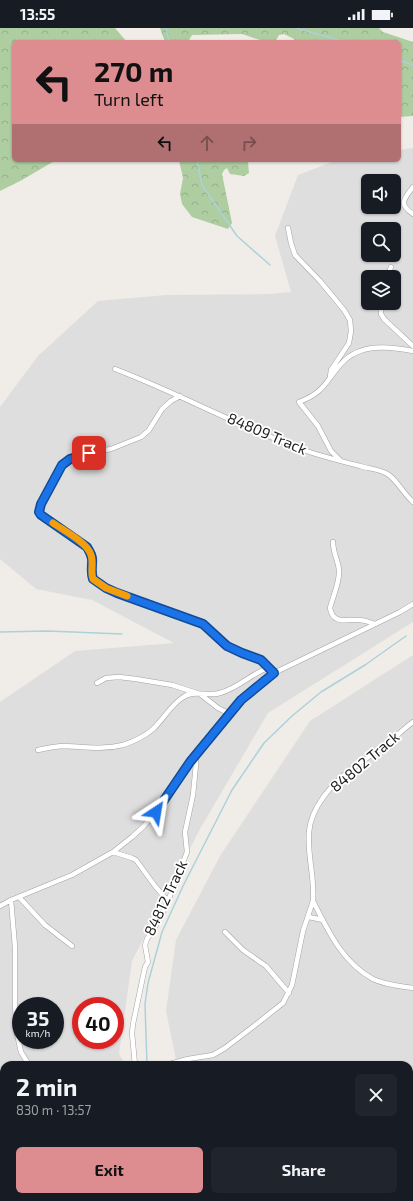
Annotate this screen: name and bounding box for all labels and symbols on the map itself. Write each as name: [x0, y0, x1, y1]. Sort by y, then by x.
street label: 84809 Track: [225, 408, 310, 458]
pin: [72, 436, 106, 470]
street label: 84802 Track: [326, 727, 403, 795]
position arrow: [135, 791, 177, 833]
street label: 84812 Track: [140, 857, 191, 938]
speed limit sign: 40: [72, 997, 124, 1049]

